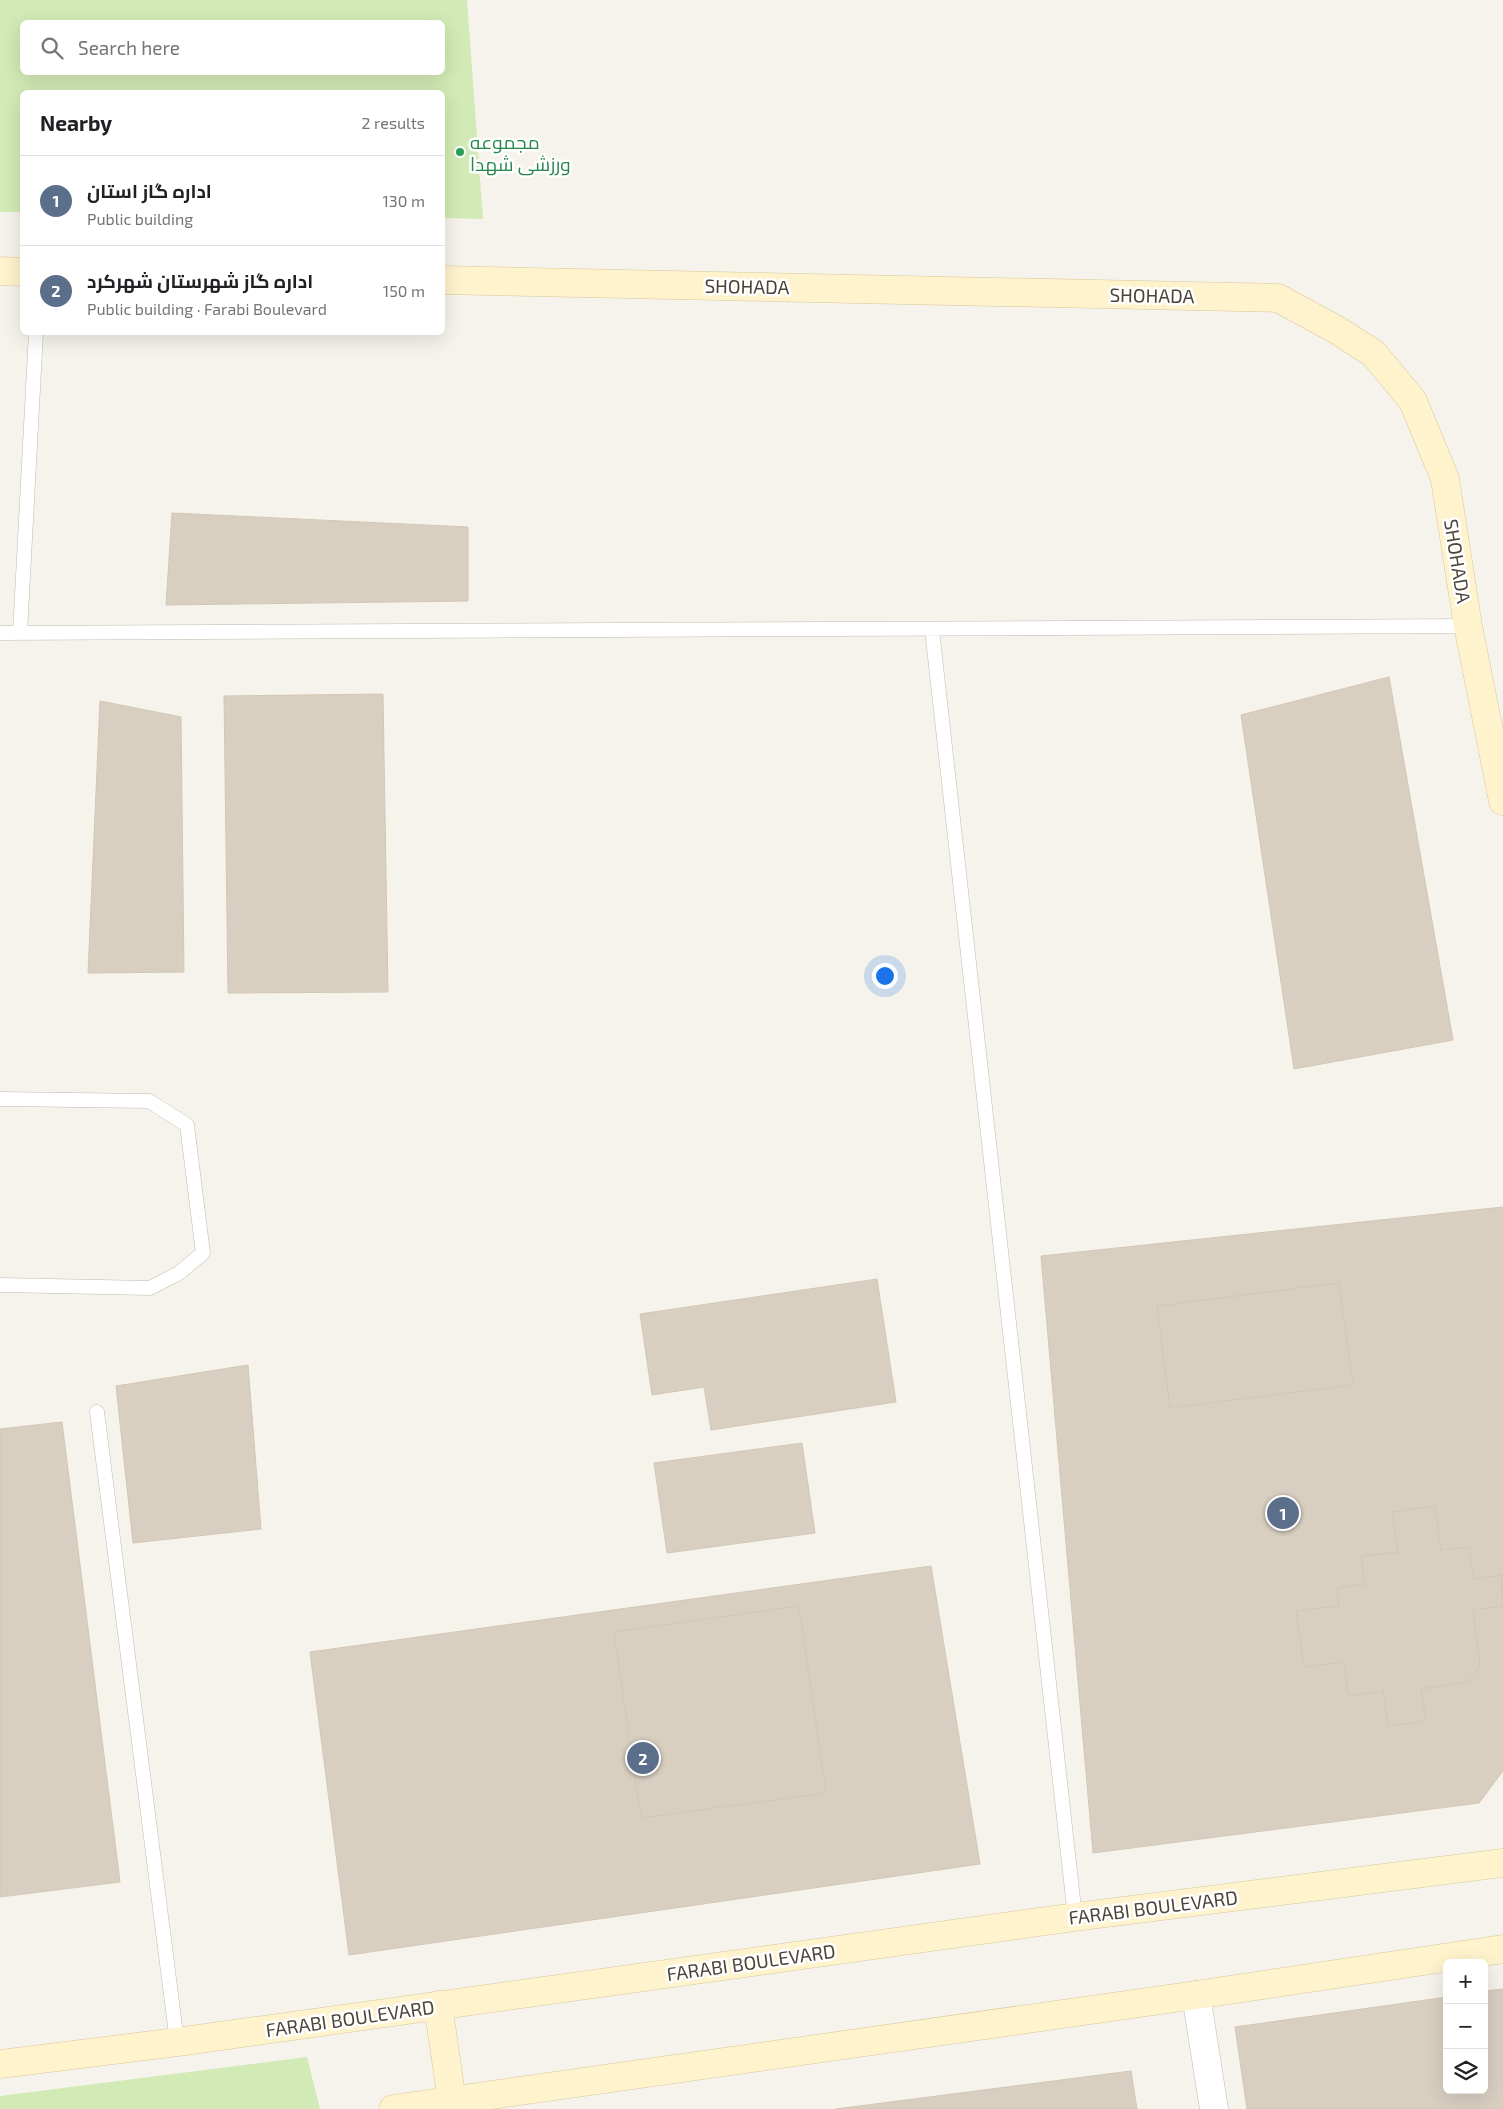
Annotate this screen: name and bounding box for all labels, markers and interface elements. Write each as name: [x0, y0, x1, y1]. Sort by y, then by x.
search box: [20, 20, 445, 75]
icon: search: [38, 34, 66, 62]
text: Search here: [78, 36, 180, 59]
text: Nearby: [40, 110, 112, 135]
text: 2 results: [362, 113, 425, 132]
place label: مجموعه ورزشی شهدا: [470, 130, 571, 176]
marker: مجموعه ورزشی شهدا: [454, 146, 466, 158]
text: اداره گاز استان: [87, 179, 212, 202]
text: 1: [53, 191, 59, 210]
text: 130 m: [383, 191, 425, 210]
text: Public building: [87, 209, 193, 228]
text: اداره گاز شهرستان شهرکرد: [87, 269, 313, 292]
street label: SHOHADA: [704, 274, 790, 298]
text: 2: [51, 281, 61, 300]
text: 150 m: [383, 281, 425, 300]
street label: SHOHADA: [1109, 283, 1195, 307]
text: Public building · Farabi Boulevard: [87, 299, 327, 318]
street label: SHOHADA: [1440, 517, 1476, 605]
your location: [872, 963, 898, 989]
pin: 1: [1267, 1494, 1299, 1532]
pin: 2: [627, 1739, 659, 1777]
street label: FARABI BOULEVARD: [1067, 1885, 1239, 1929]
street label: FARABI BOULEVARD: [665, 1939, 837, 1985]
map controls: [1443, 1959, 1488, 2094]
button: +: [1443, 1959, 1488, 2004]
street label: FARABI BOULEVARD: [264, 1995, 436, 2041]
button: −: [1443, 2004, 1488, 2049]
button: layers: [1443, 2049, 1488, 2094]

